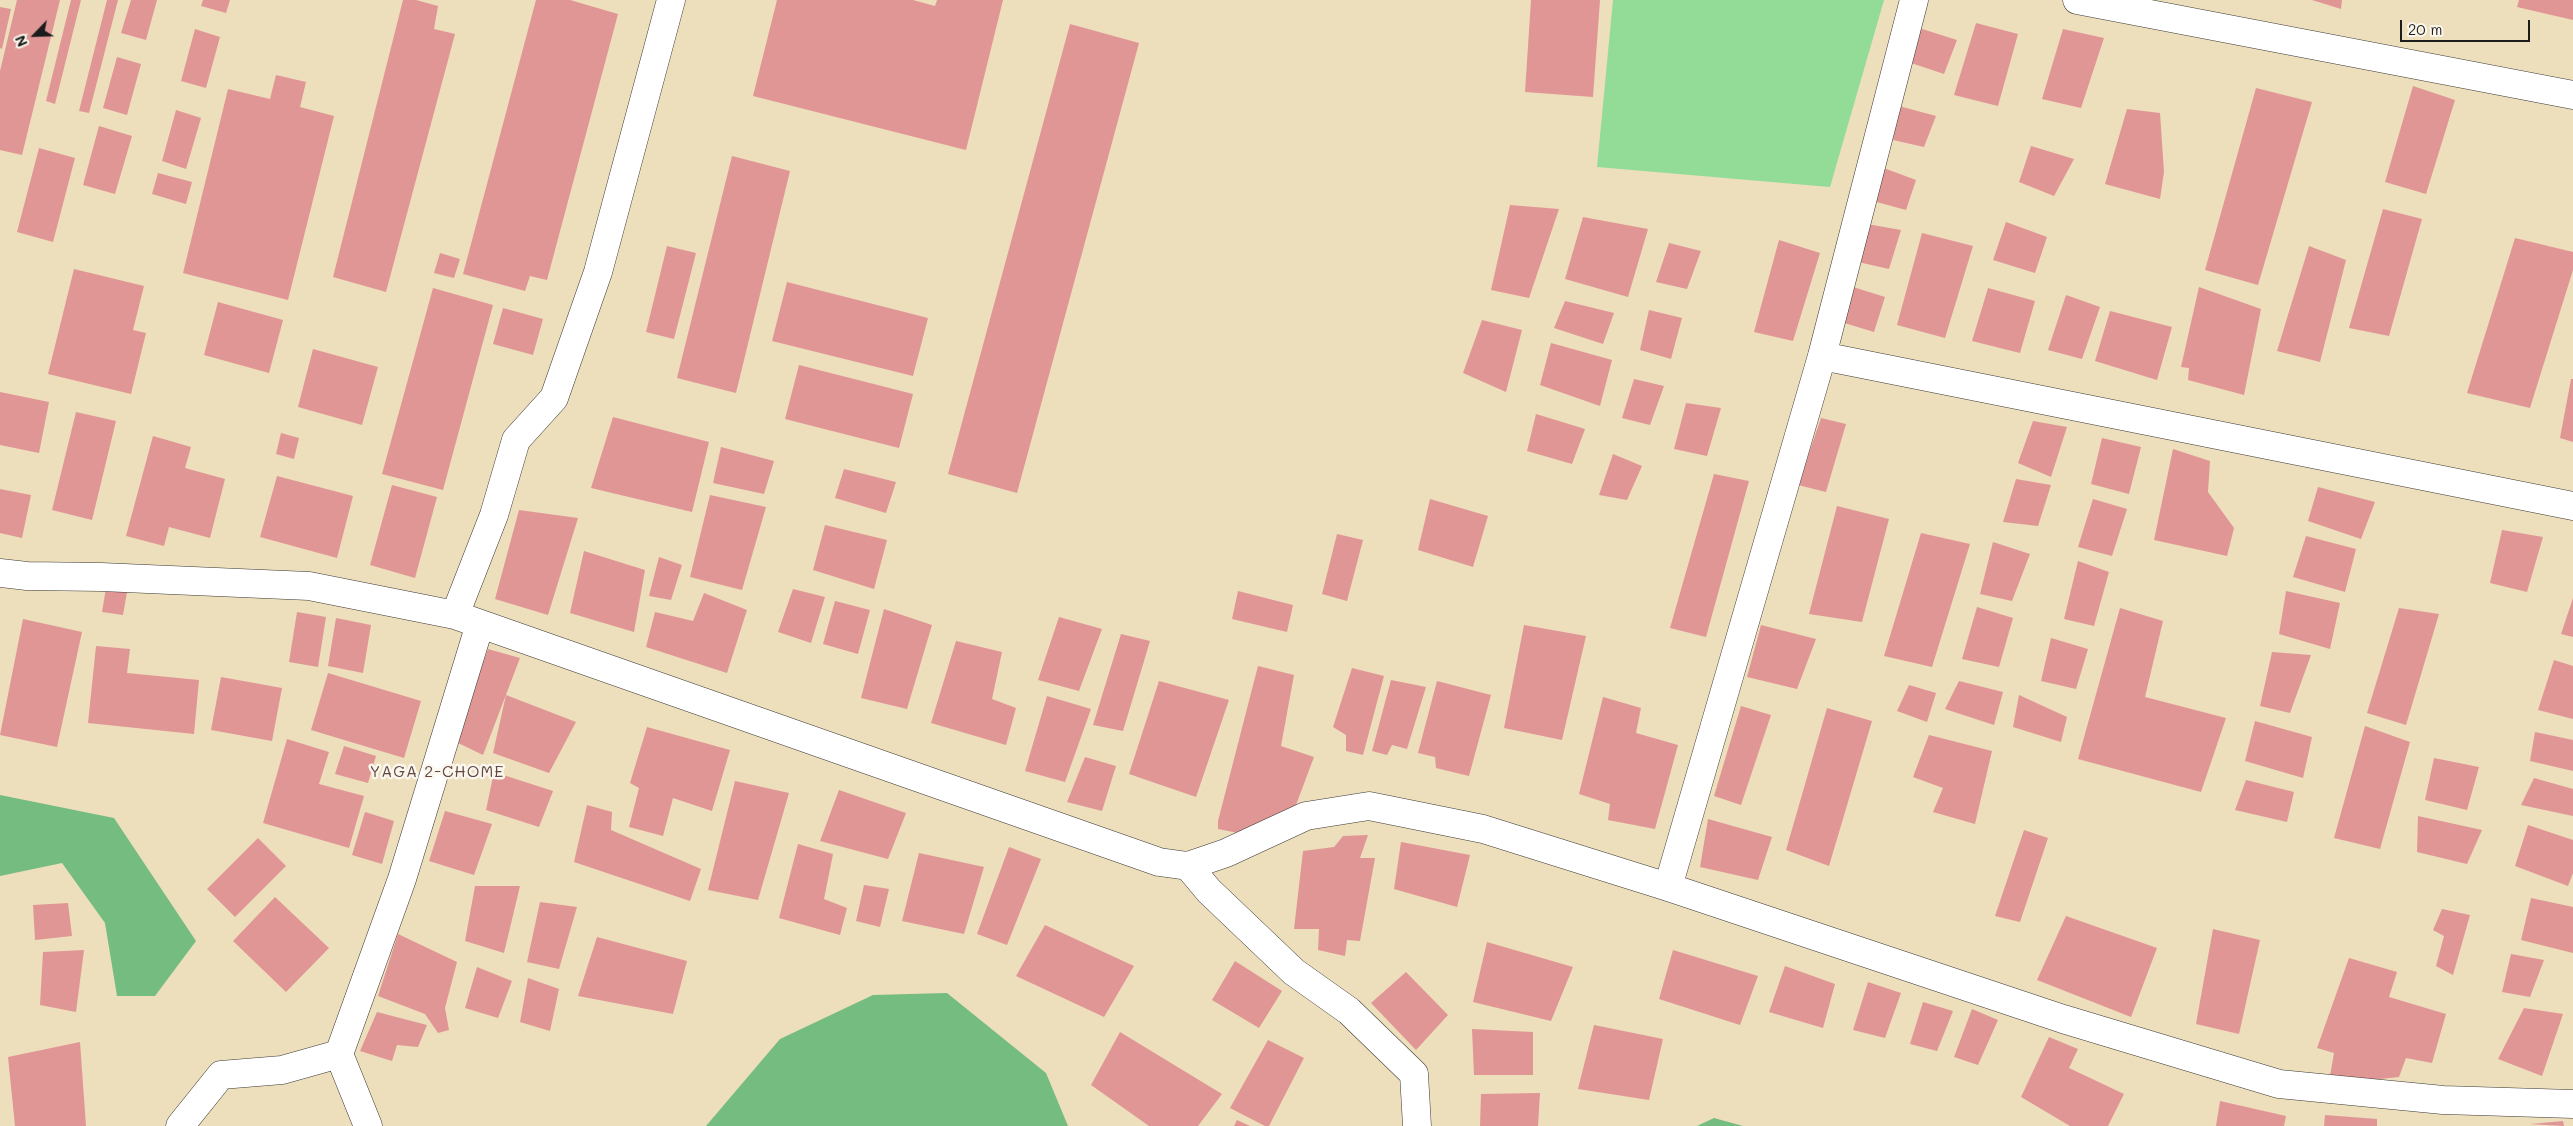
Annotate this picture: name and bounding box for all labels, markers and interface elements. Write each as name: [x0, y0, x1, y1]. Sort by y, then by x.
north arrow: [10, 10, 60, 60]
scale bar: [2403, 10, 2533, 42]
text: 20 m: [2408, 19, 2442, 39]
text: N: [10, 33, 32, 50]
district label: YAGA 2-CHOME: [368, 762, 506, 782]

